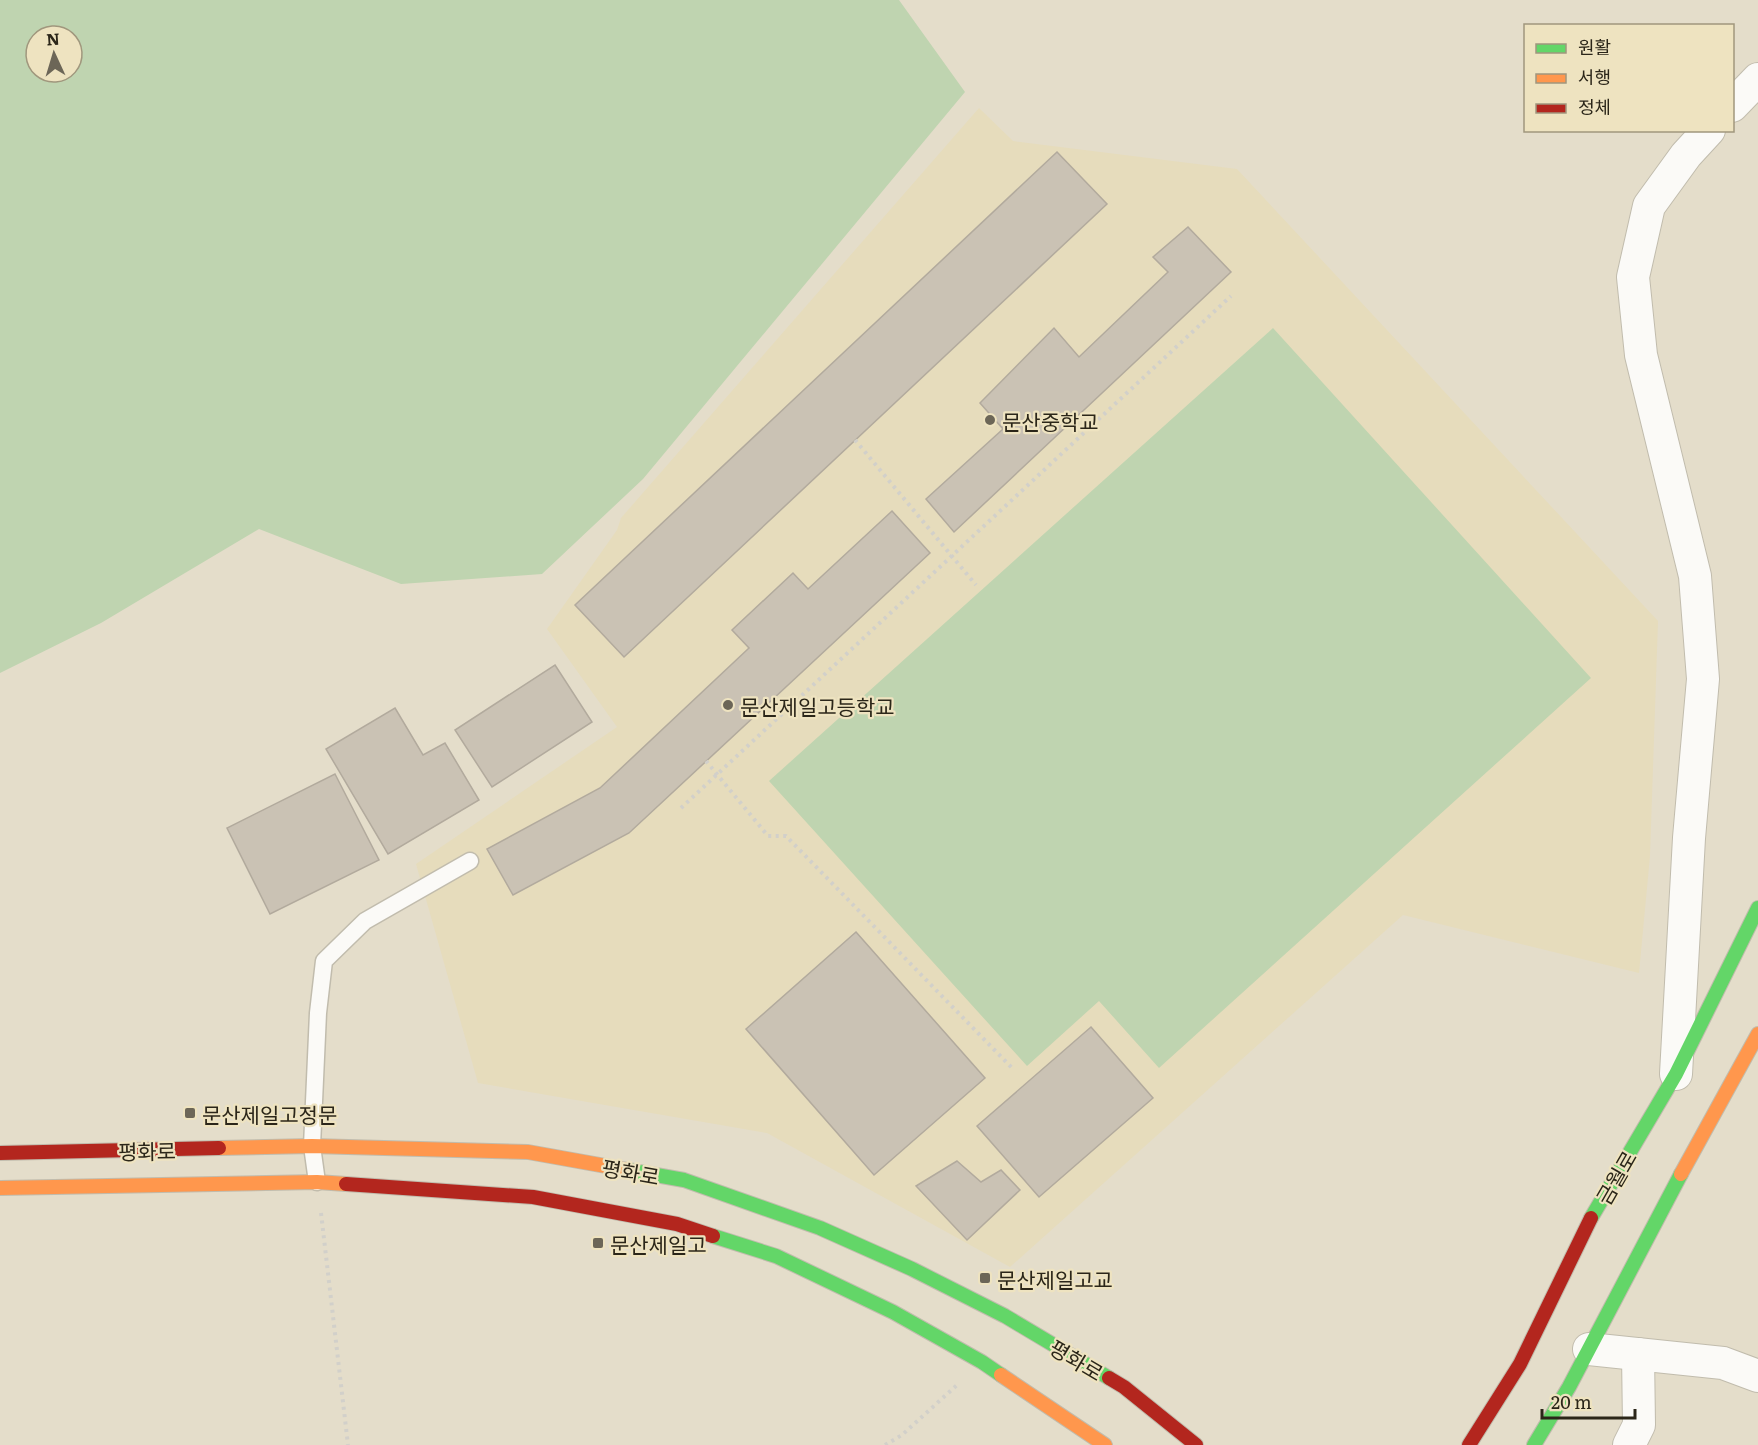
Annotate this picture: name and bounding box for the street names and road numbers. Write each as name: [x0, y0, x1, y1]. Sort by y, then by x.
street label: 평화로: [118, 1134, 176, 1166]
street label: 금월로: [1587, 1144, 1643, 1210]
street label: 평화로: [600, 1151, 662, 1191]
street label: 평화로: [1044, 1331, 1110, 1387]

